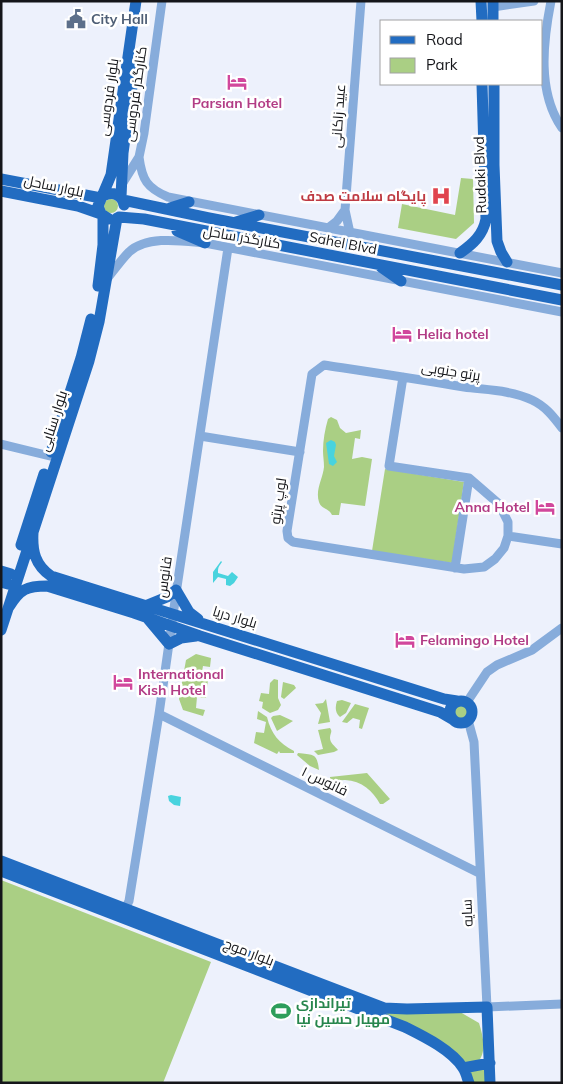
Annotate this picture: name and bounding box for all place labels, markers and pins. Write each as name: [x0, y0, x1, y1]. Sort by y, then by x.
public building icon: City Hall: [65, 8, 87, 30]
place label: City Hall: [91, 10, 148, 28]
hotel icon: Parsian Hotel: [226, 71, 248, 93]
place label: Parsian Hotel: [192, 94, 282, 112]
hospital icon: پایگاه سلامت صدف: [430, 185, 452, 207]
place label: پایگاه سلامت صدف: [301, 187, 426, 207]
hotel icon: Helia hotel: [391, 323, 413, 345]
place label: Helia hotel: [417, 325, 489, 343]
hotel icon: Anna Hotel: [534, 496, 556, 518]
place label: Anna Hotel: [454, 498, 530, 516]
hotel icon: Felamingo Hotel: [394, 629, 416, 651]
place label: Felamingo Hotel: [420, 631, 529, 649]
place label: International Kish Hotel: [138, 665, 224, 699]
hotel icon: International Kish Hotel: [112, 671, 134, 693]
place label: تیراندازی مهیار حسین نیا: [296, 994, 390, 1028]
sports icon: تیراندازی مهیار حسین نیا: [270, 1000, 292, 1022]

